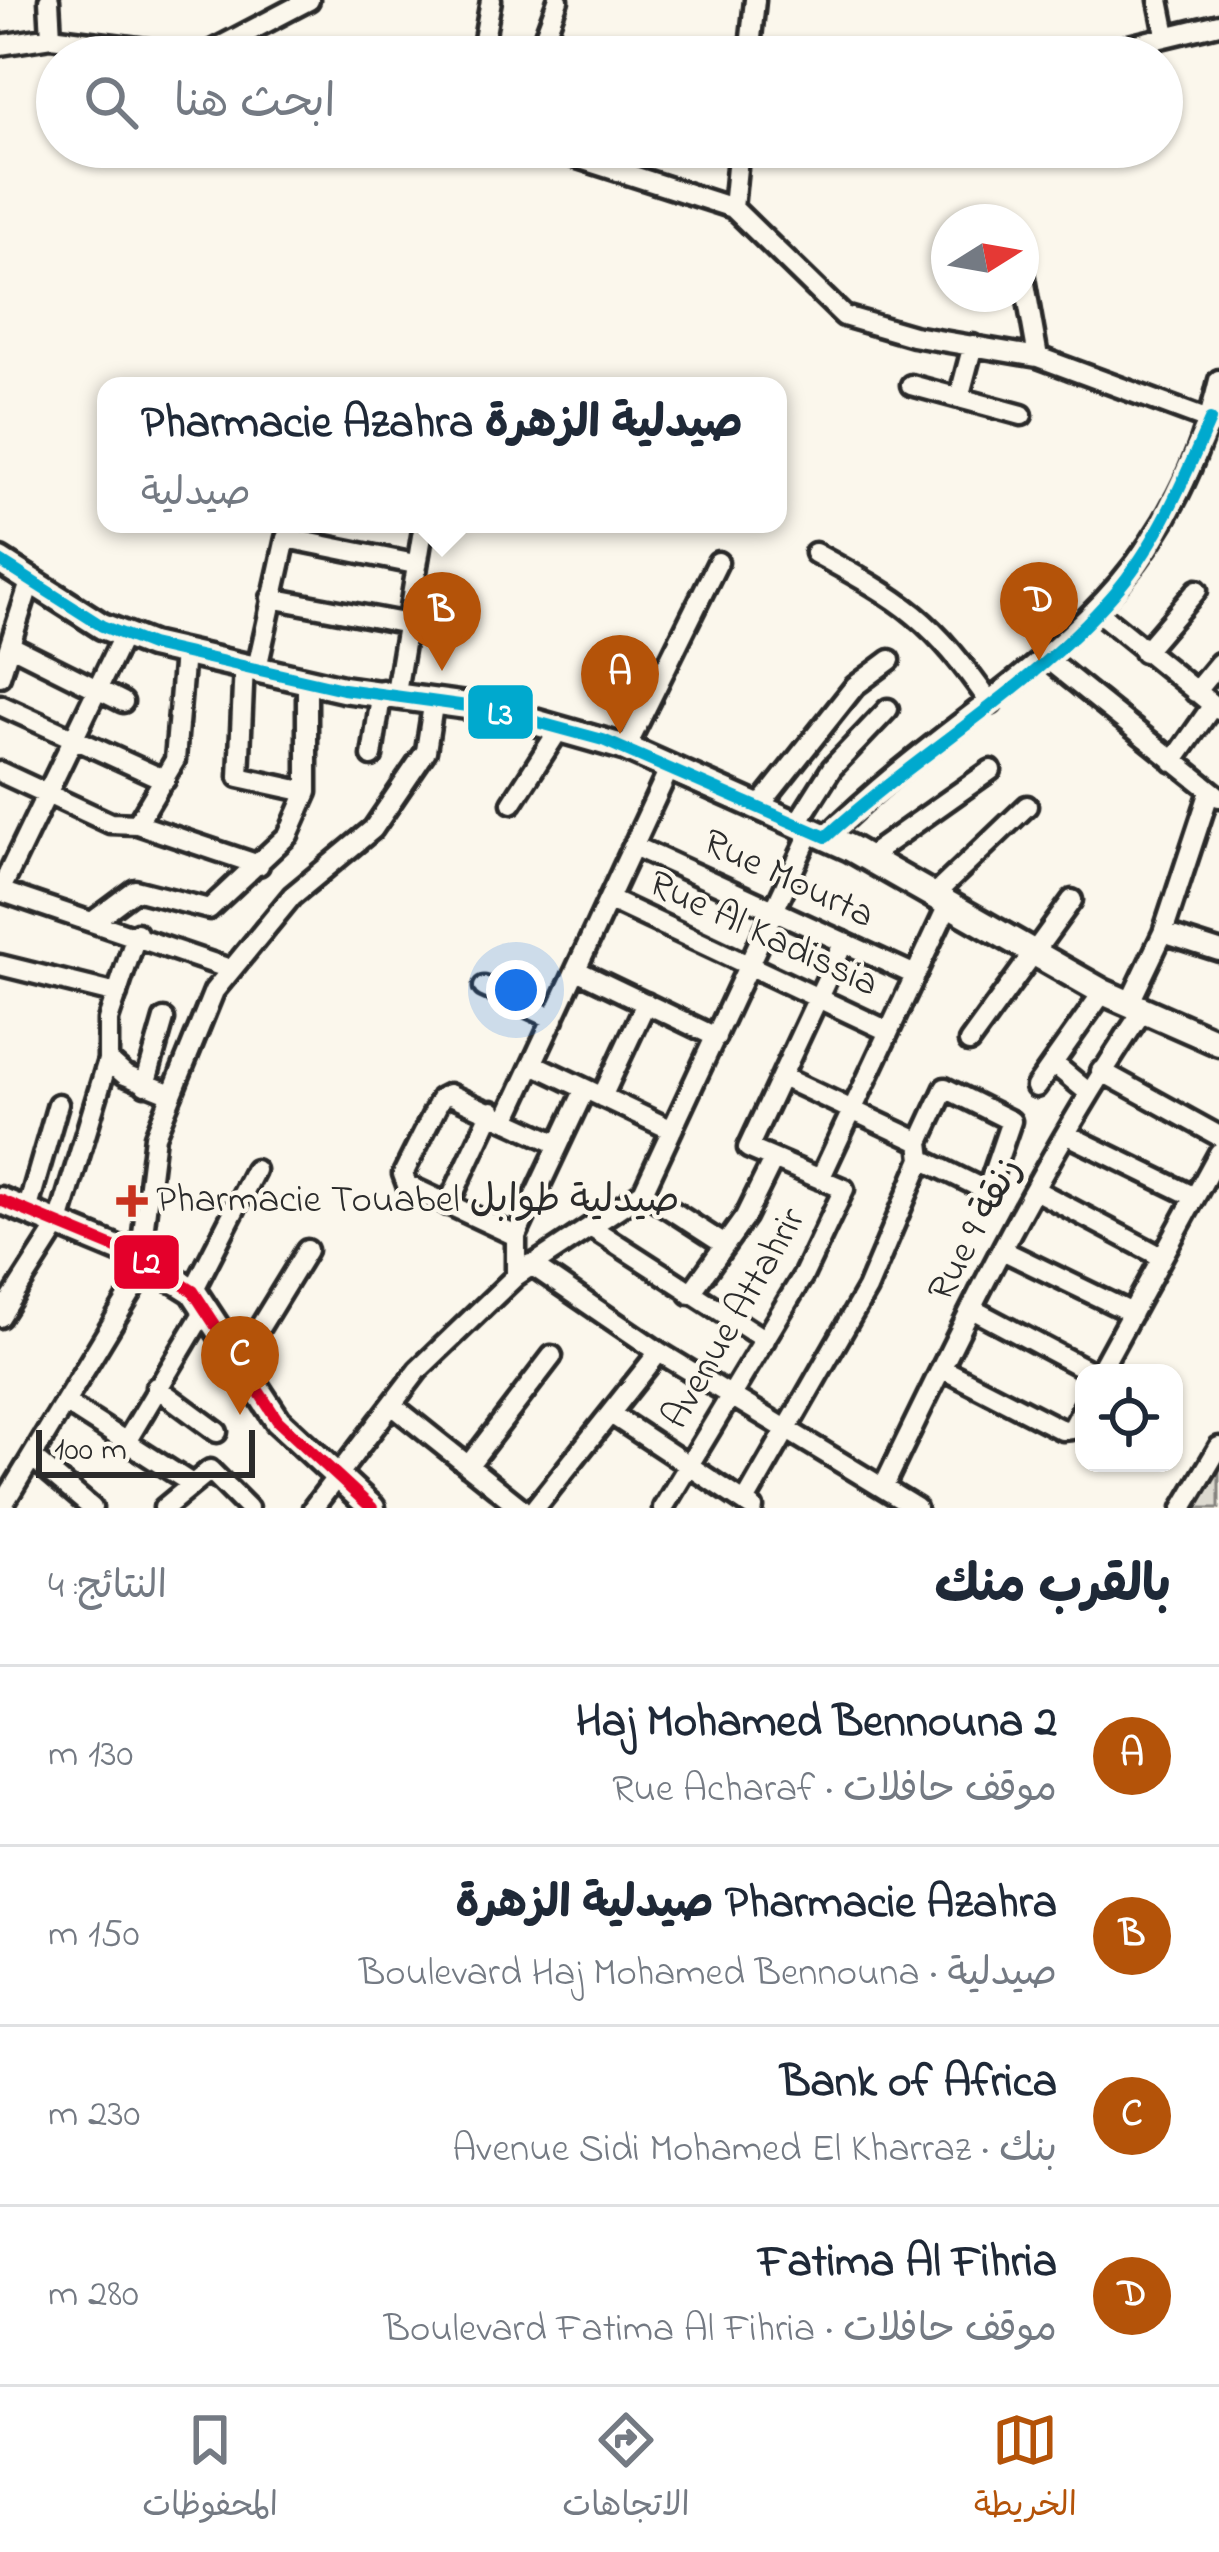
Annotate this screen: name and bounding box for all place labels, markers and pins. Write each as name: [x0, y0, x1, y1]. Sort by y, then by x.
pin: D: [1000, 562, 1078, 661]
pin: B: [403, 572, 481, 671]
pin: A: [581, 635, 659, 734]
place label: Pharmacie Touabel صيدلية طوابل: [156, 1173, 680, 1230]
marker: Pharmacie Touabel صيدلية طوابل: [119, 1188, 145, 1214]
pin: C: [201, 1316, 279, 1415]

